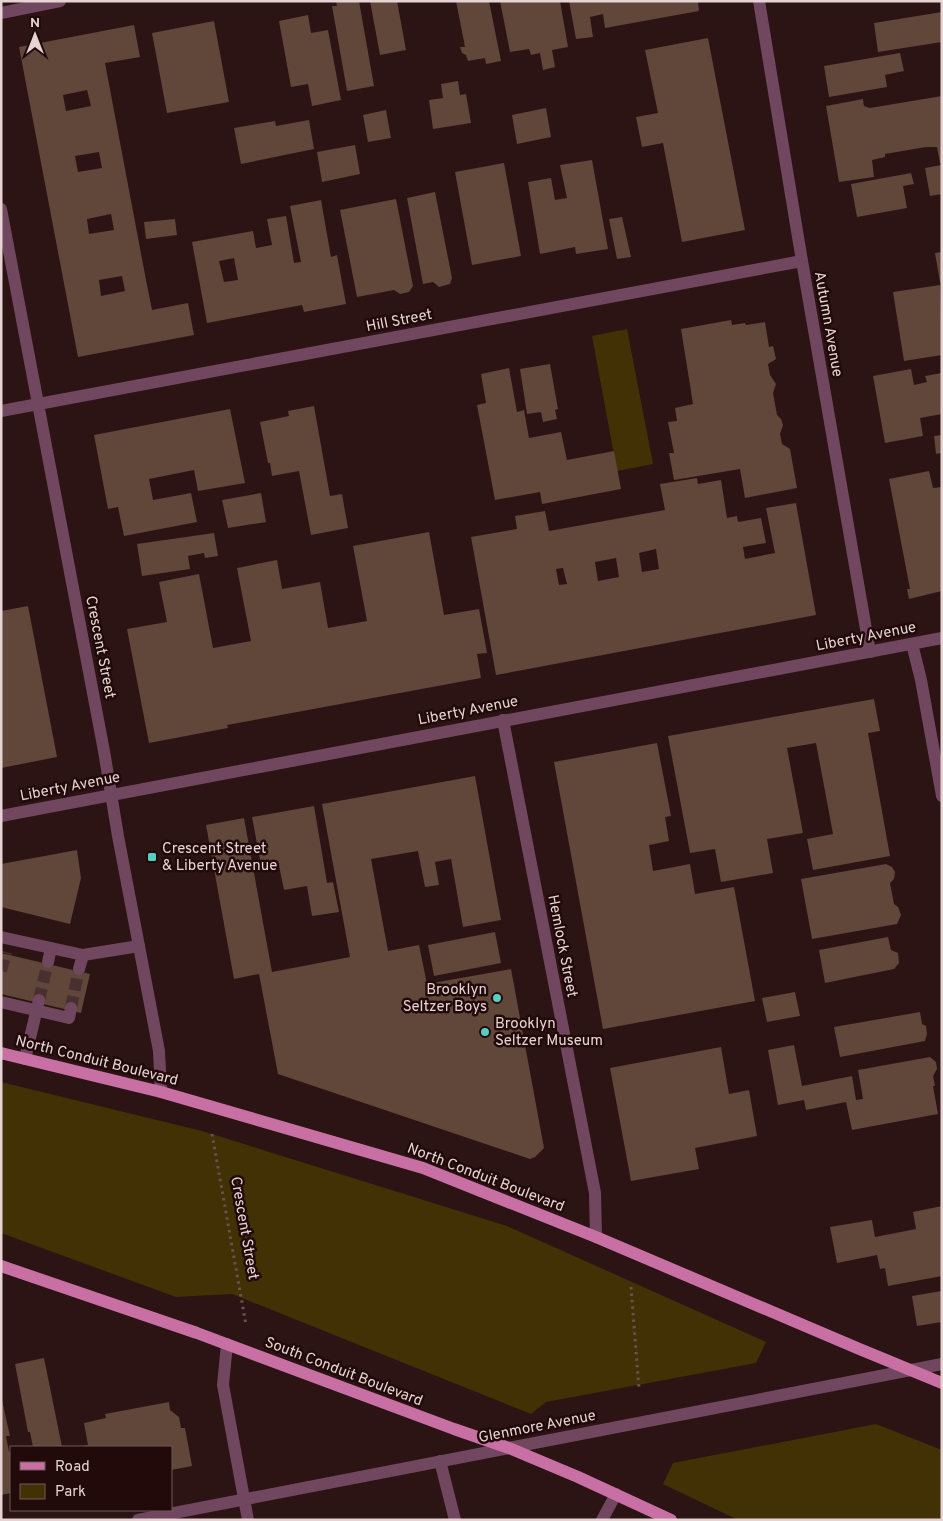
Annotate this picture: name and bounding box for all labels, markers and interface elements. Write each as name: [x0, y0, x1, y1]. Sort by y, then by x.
north arrow: [10, 10, 60, 60]
text: N: [30, 15, 40, 32]
street label: Autumn Avenue: [809, 270, 846, 379]
street label: Hill Street: [365, 306, 434, 337]
street label: Crescent Street: [80, 594, 119, 700]
street label: Liberty Avenue: [815, 618, 918, 656]
street label: Liberty Avenue: [417, 692, 520, 730]
street label: Liberty Avenue: [19, 768, 122, 806]
place label: Crescent Street & Liberty Avenue: [162, 840, 277, 876]
marker: Crescent Street & Liberty Avenue: [146, 851, 158, 863]
street label: Hemlock Street: [542, 893, 581, 999]
place label: Brooklyn Seltzer Boys: [403, 981, 487, 1017]
marker: Brooklyn Seltzer Boys: [491, 992, 503, 1004]
place label: Brooklyn Seltzer Museum: [495, 1015, 603, 1051]
marker: Brooklyn Seltzer Museum: [479, 1026, 491, 1038]
street label: North Conduit Boulevard: [13, 1032, 180, 1091]
street label: North Conduit Boulevard: [404, 1140, 567, 1217]
street label: Crescent Street: [225, 1175, 262, 1281]
street label: South Conduit Boulevard: [262, 1334, 425, 1411]
street label: Glenmore Avenue: [477, 1407, 597, 1448]
legend: [10, 1446, 172, 1511]
text: Road: [55, 1458, 90, 1477]
text: Park: [55, 1483, 86, 1502]

